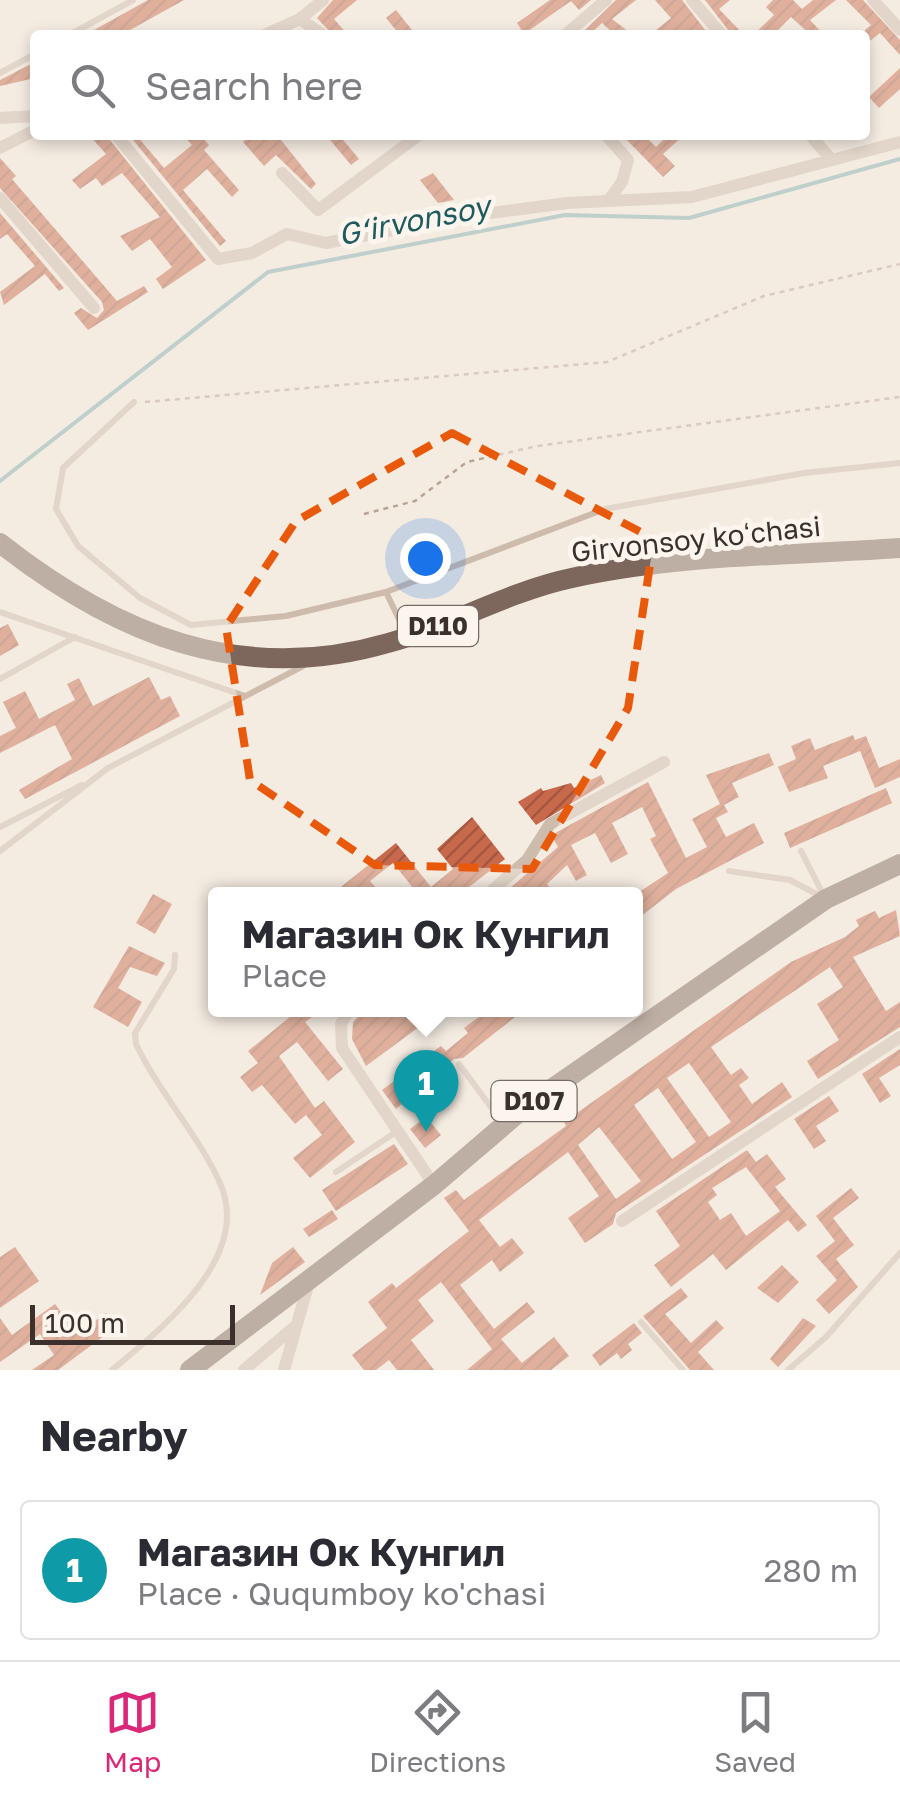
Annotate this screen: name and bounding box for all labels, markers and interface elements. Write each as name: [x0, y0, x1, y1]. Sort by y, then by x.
search box: [30, 30, 870, 140]
icon: search: [65, 58, 120, 113]
text: Search here: [145, 63, 363, 108]
water label: G‘irvonsoy: [335, 187, 497, 252]
street label: Girvonsoy koʻchasi: [569, 509, 822, 568]
your location: [400, 533, 451, 584]
road number: D110: [398, 606, 478, 646]
popup: [208, 887, 643, 1017]
text: Магазин Ок Кунгил: [241, 911, 610, 956]
text: Place: [241, 956, 327, 994]
pin: 1: [394, 1050, 458, 1132]
road number: D107: [492, 1081, 576, 1121]
scale bar: [30, 1300, 235, 1344]
text: 100 m: [45, 1306, 125, 1339]
text: Nearby: [40, 1410, 188, 1460]
text: Магазин Ок Кунгил: [137, 1529, 505, 1574]
text: 1: [66, 1551, 83, 1589]
text: 280 m: [764, 1551, 858, 1589]
text: Place · Ququmboy ko'chasi: [137, 1574, 546, 1612]
tab: Map: [104, 1685, 161, 1778]
tab: Directions: [369, 1685, 506, 1778]
tab: Saved: [714, 1685, 796, 1778]

